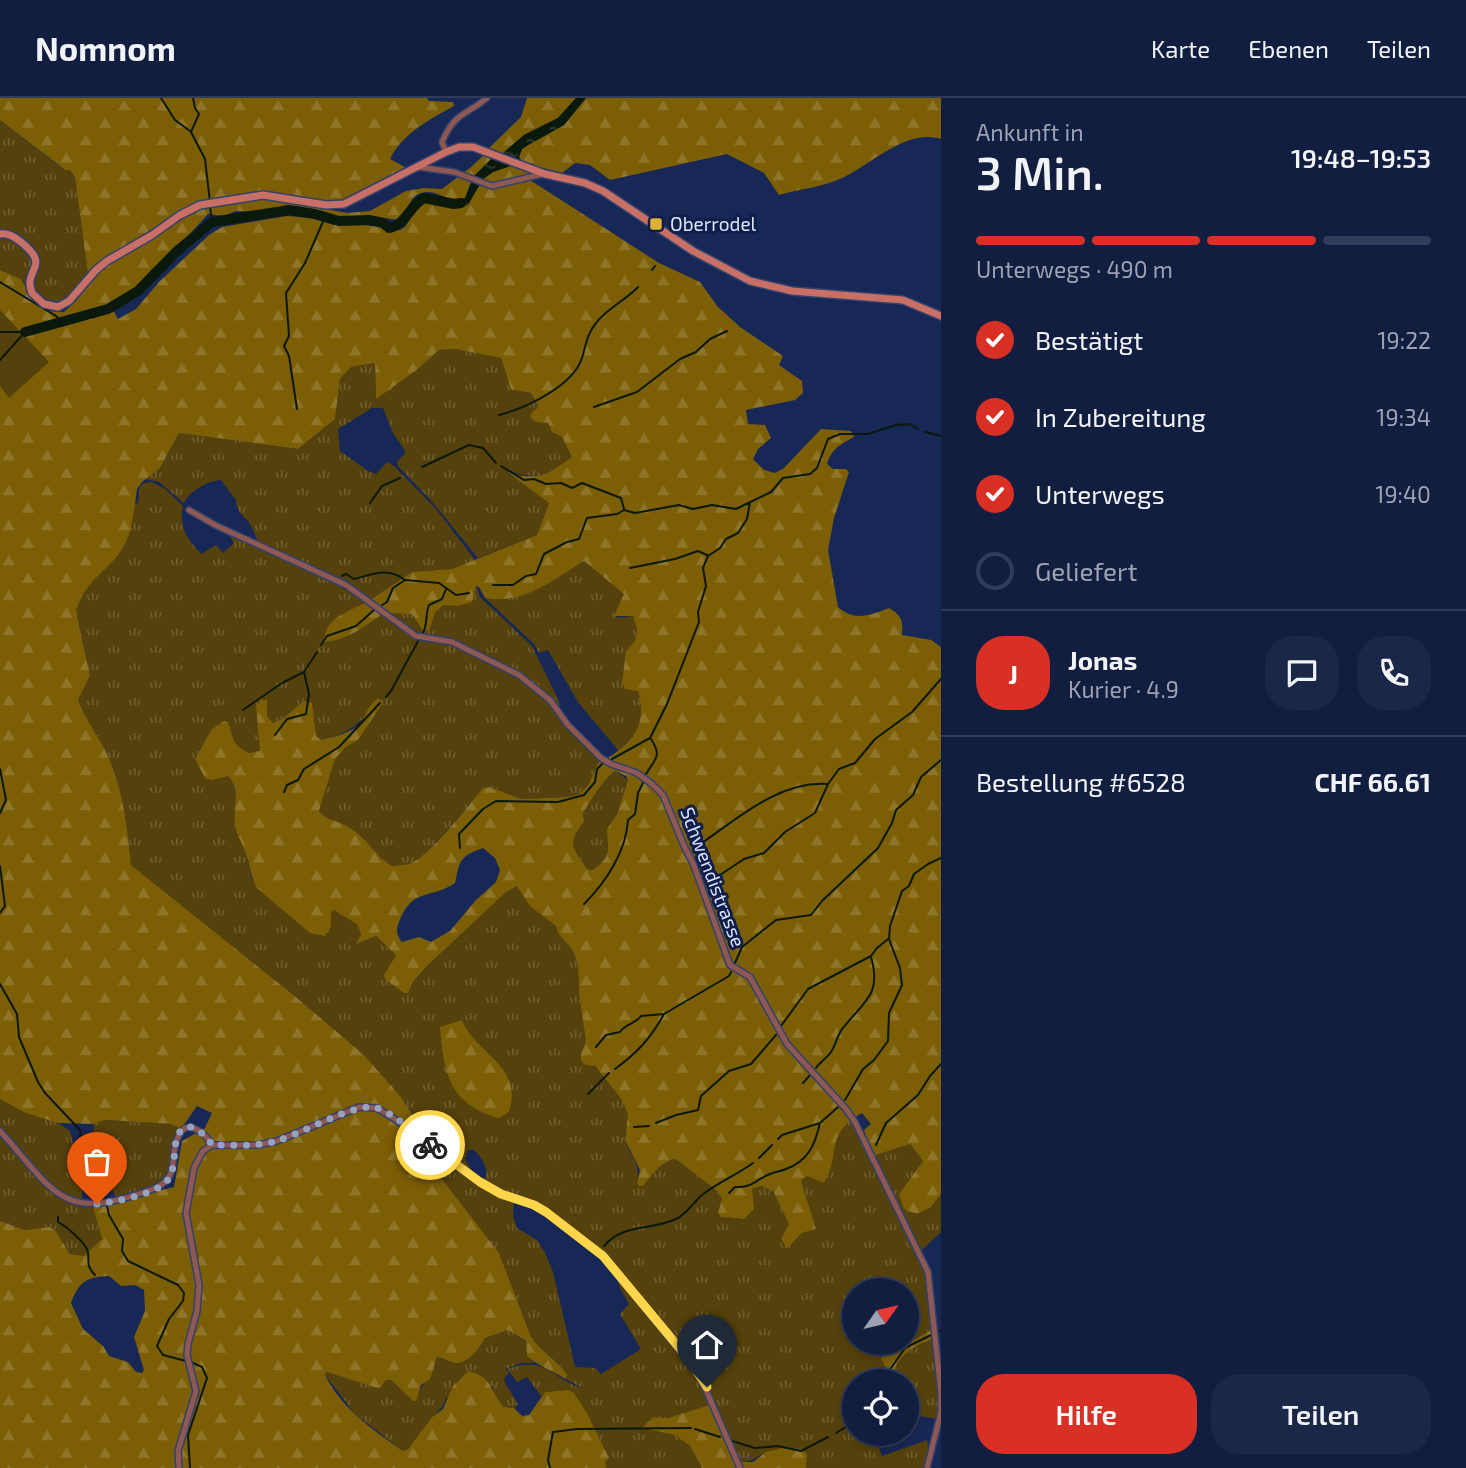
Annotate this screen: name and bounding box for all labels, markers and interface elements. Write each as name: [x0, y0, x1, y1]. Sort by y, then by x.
text: Nomnom: [35, 28, 176, 68]
text: Karte: [1151, 34, 1210, 63]
text: Ebenen: [1248, 34, 1329, 63]
text: Teilen: [1367, 34, 1431, 63]
text: Ankunft in: [976, 118, 1084, 146]
text: 19:48–19:53: [1291, 142, 1431, 173]
text: 3 Min.: [976, 144, 1104, 199]
place label: Oberrodel: [670, 212, 757, 235]
marker: Oberrodel: [648, 216, 664, 232]
text: Unterwegs · 490 m: [976, 255, 1173, 283]
icon: check: [976, 321, 1014, 359]
text: Bestätigt: [1035, 324, 1143, 355]
text: 19:22: [1377, 326, 1431, 354]
icon: check: [976, 398, 1014, 436]
text: In Zubereitung: [1035, 401, 1206, 432]
text: 19:34: [1376, 403, 1431, 431]
icon: check: [976, 475, 1014, 513]
text: Unterwegs: [1035, 478, 1165, 509]
text: 19:40: [1375, 480, 1431, 508]
text: Geliefert: [1035, 555, 1137, 586]
button: chat: [1265, 636, 1339, 710]
button: phone: [1357, 636, 1431, 710]
text: Jonas: [1068, 644, 1137, 675]
text: J: [1008, 658, 1018, 689]
text: Kurier · 4.9: [1068, 675, 1179, 703]
text: Bestellung #6528: [976, 766, 1186, 797]
text: CHF 66.61: [1315, 766, 1431, 797]
street label: Schwendistrasse: [676, 804, 751, 950]
courier: [395, 1110, 465, 1180]
icon: bike: [411, 1126, 449, 1164]
pin: [67, 1132, 127, 1204]
icon: bag: [78, 1143, 116, 1181]
north arrow: [842, 1278, 919, 1354]
map controls: [842, 1278, 919, 1446]
pin: [677, 1315, 737, 1387]
icon: home: [688, 1326, 726, 1364]
button: locate: [842, 1369, 919, 1446]
button: Hilfe: [976, 1374, 1197, 1454]
button: Teilen: [1211, 1374, 1431, 1454]

